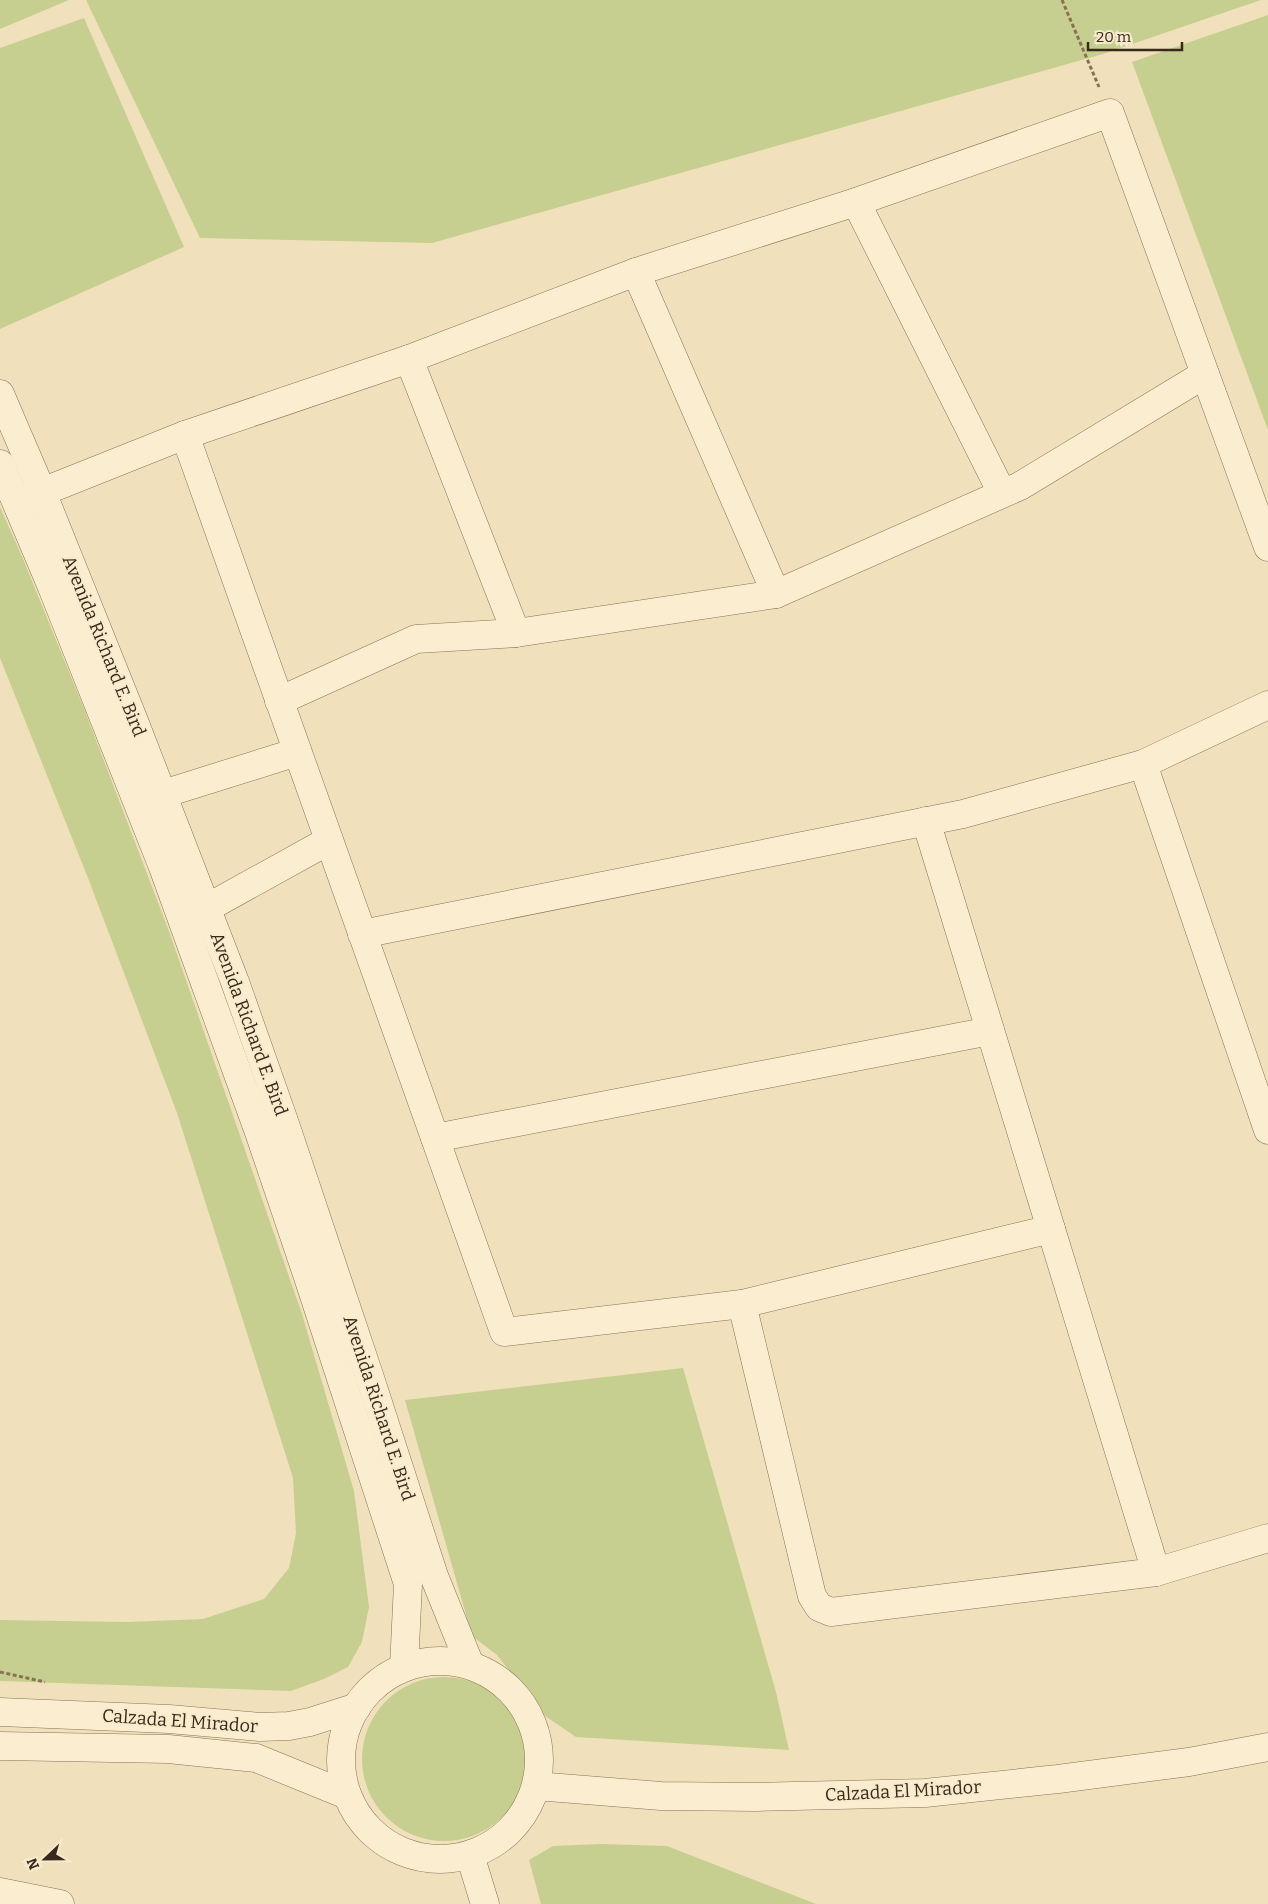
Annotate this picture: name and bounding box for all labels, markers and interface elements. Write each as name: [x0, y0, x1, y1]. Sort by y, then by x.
scale bar: [1088, 20, 1182, 52]
text: 20 m: [1096, 28, 1132, 46]
street label: Avenida Richard E. Bird: [58, 552, 151, 740]
street label: Avenida Richard E. Bird: [206, 929, 293, 1119]
street label: Avenida Richard E. Bird: [339, 1313, 419, 1504]
street label: Calzada El Mirador: [101, 1705, 259, 1737]
street label: Calzada El Mirador: [824, 1776, 982, 1806]
north arrow: [20, 1834, 70, 1884]
text: N: [23, 1855, 43, 1872]

